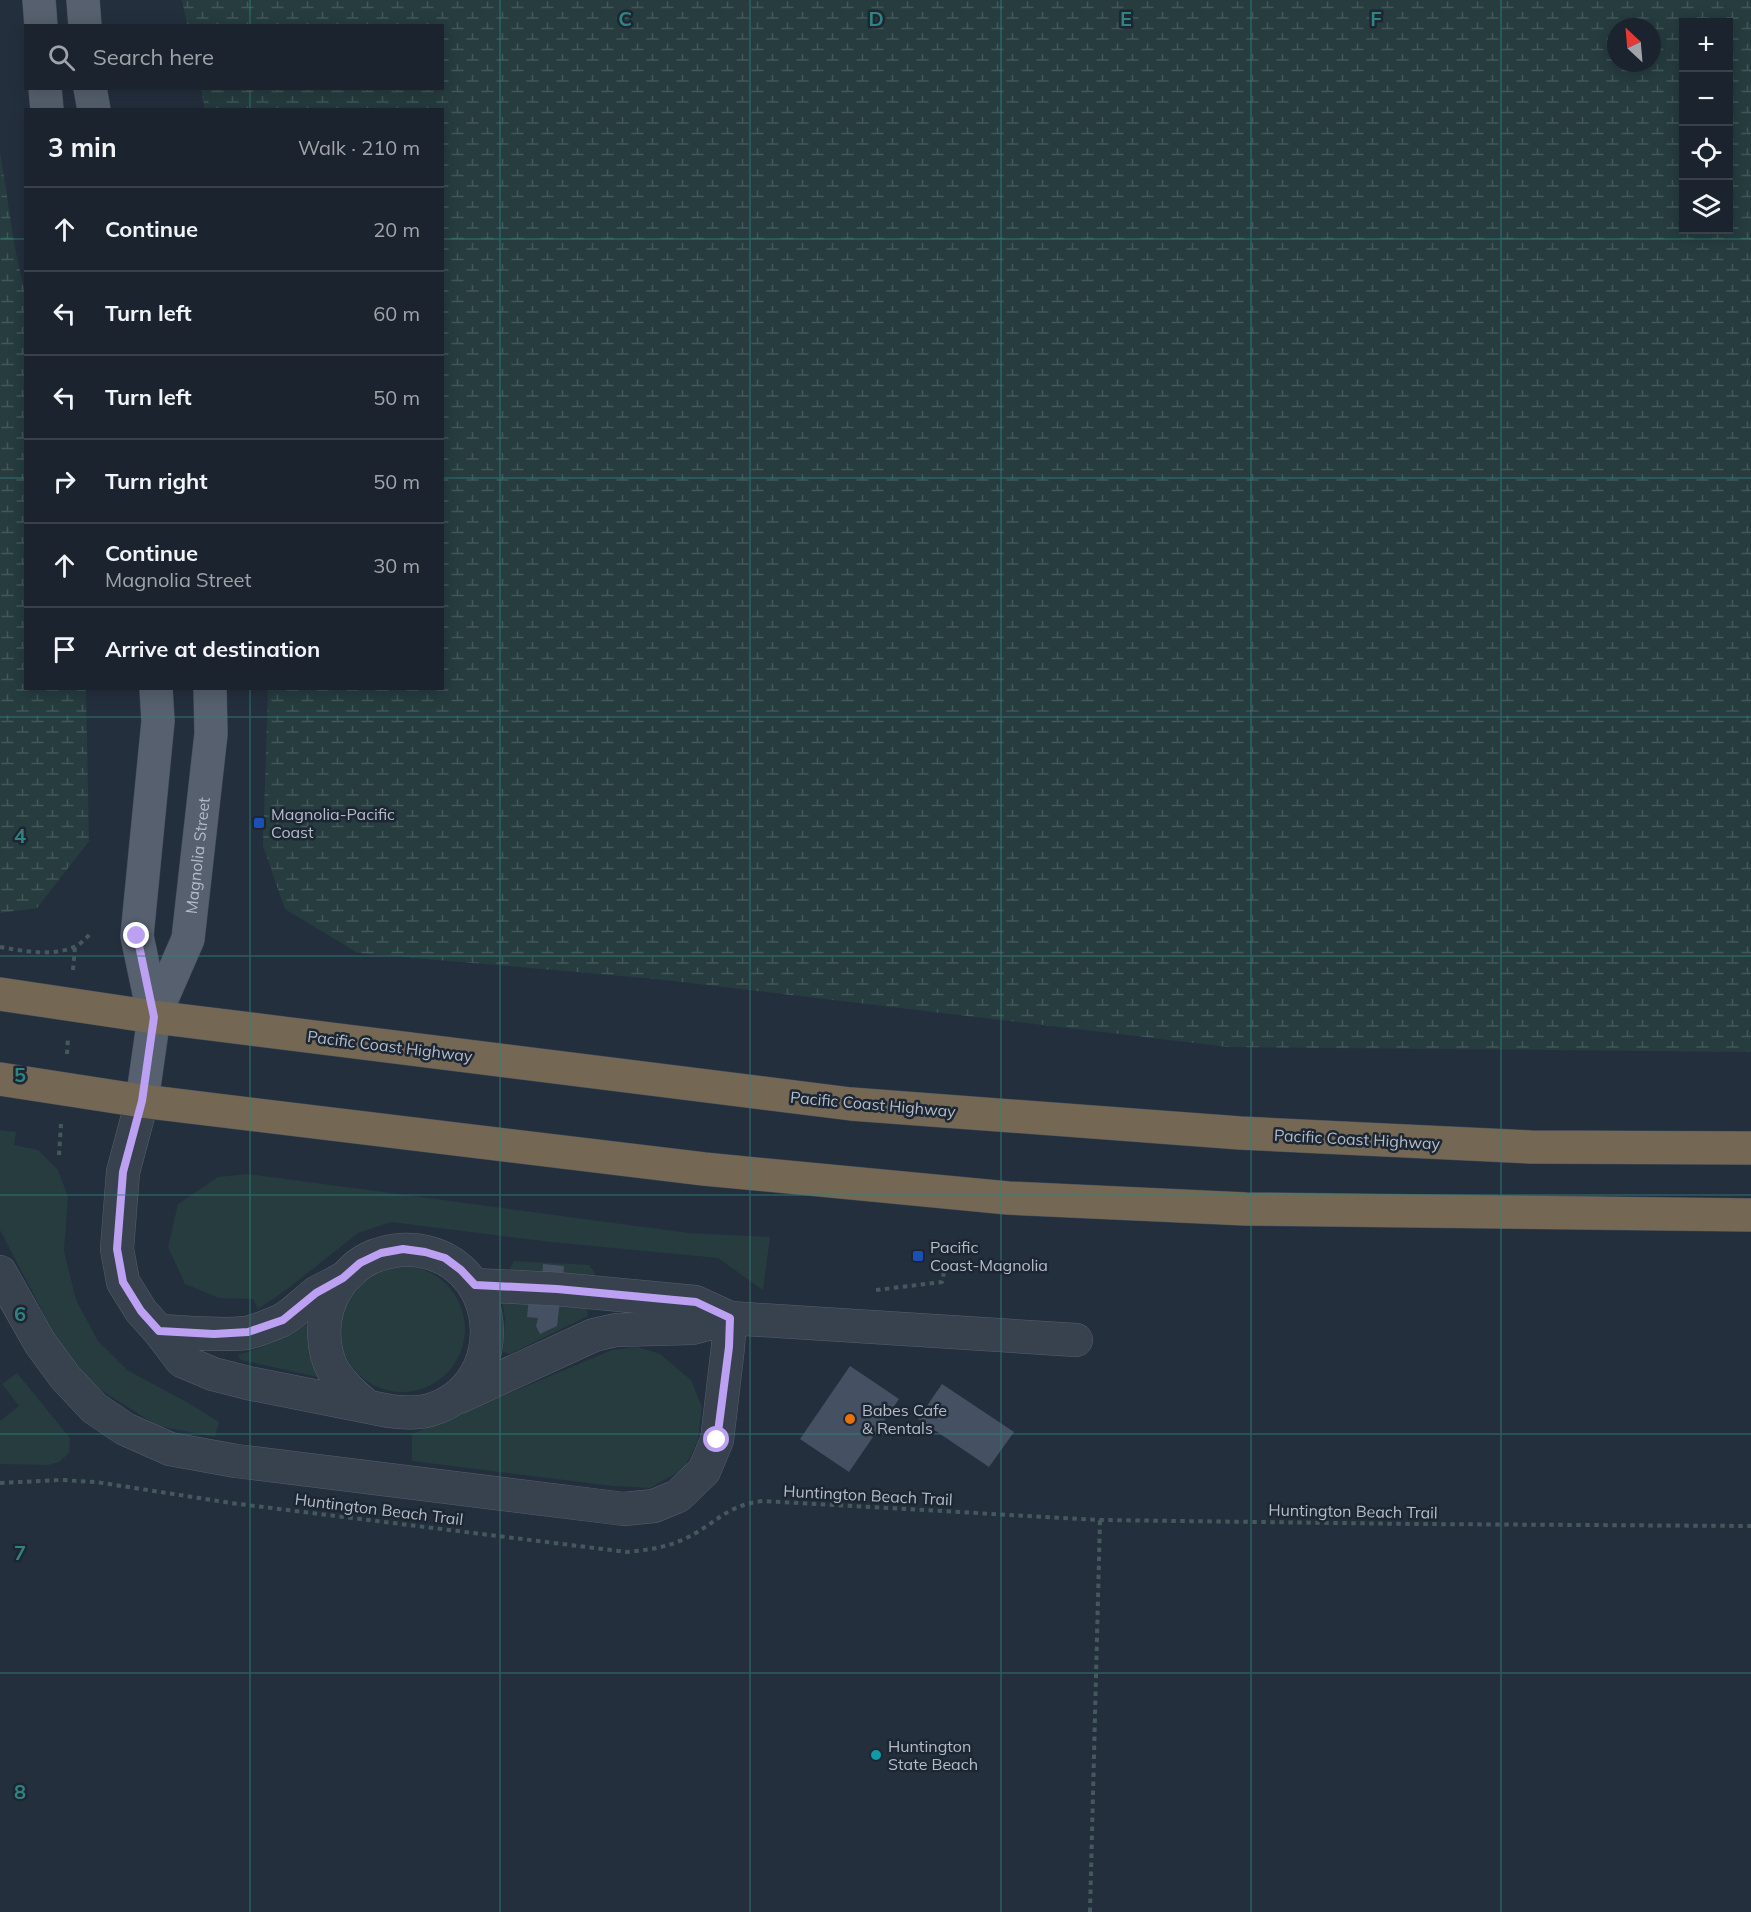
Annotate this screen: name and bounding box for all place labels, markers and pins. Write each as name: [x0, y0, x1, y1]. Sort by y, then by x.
place label: Magnolia-Pacific Coast: [271, 804, 395, 842]
marker: Magnolia-Pacific Coast: [252, 816, 266, 830]
place label: Pacific Coast-Magnolia: [930, 1237, 1048, 1275]
marker: Pacific Coast-Magnolia: [911, 1249, 925, 1263]
place label: Babes Cafe & Rentals: [862, 1400, 947, 1438]
marker: Babes Cafe & Rentals: [843, 1412, 857, 1426]
place label: Huntington State Beach: [888, 1736, 978, 1774]
marker: Huntington State Beach: [869, 1748, 883, 1762]

